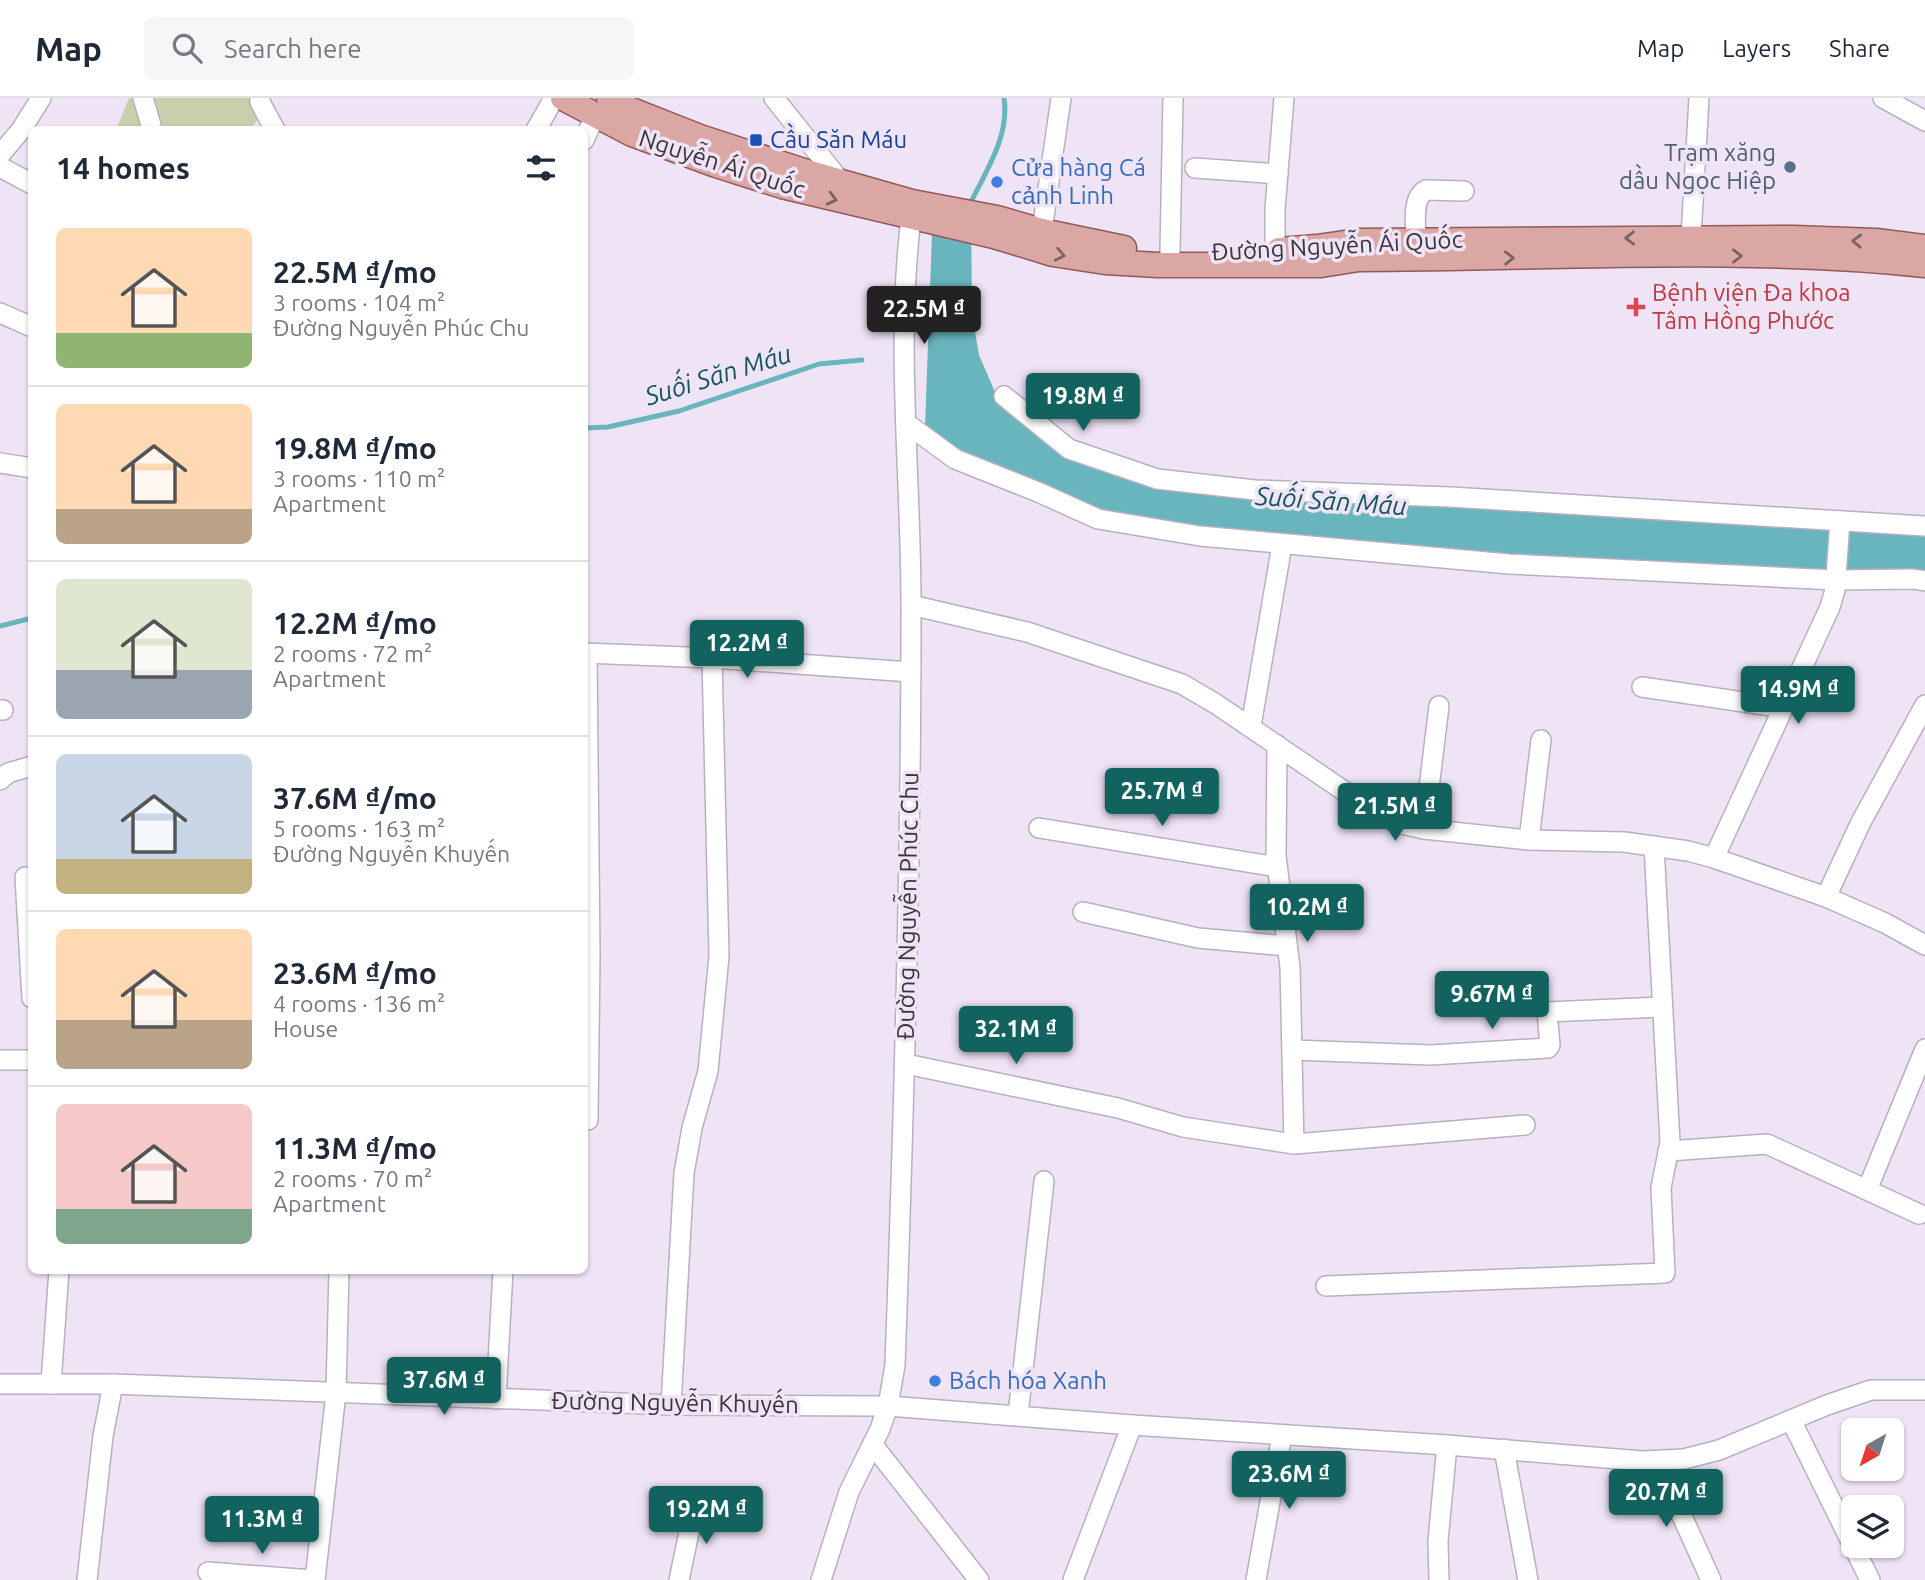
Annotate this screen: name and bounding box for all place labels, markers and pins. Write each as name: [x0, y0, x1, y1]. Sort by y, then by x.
place label: Cầu Săn Máu: [770, 122, 907, 153]
marker: Cầu Săn Máu: [748, 132, 764, 148]
place label: Trạm xăng dầu Ngọc Hiệp: [1619, 139, 1776, 194]
place label: Cửa hàng Cá cảnh Linh: [1011, 154, 1146, 209]
marker: Trạm xăng dầu Ngọc Hiệp: [1782, 159, 1798, 175]
marker: Cửa hàng Cá cảnh Linh: [989, 174, 1005, 190]
place label: Bệnh viện Đa khoa Tâm Hồng Phước: [1652, 279, 1851, 334]
pin: 22.5M ₫: [859, 286, 989, 346]
marker: Bệnh viện Đa khoa Tâm Hồng Phước: [1626, 297, 1646, 317]
pin: 19.8M ₫: [1018, 374, 1148, 433]
pin: 12.2M ₫: [682, 620, 812, 680]
pin: 14.9M ₫: [1733, 666, 1863, 726]
pin: 25.7M ₫: [1097, 768, 1227, 828]
pin: 21.5M ₫: [1330, 784, 1460, 843]
pin: 10.2M ₫: [1242, 884, 1372, 944]
pin: 9.67M ₫: [1427, 972, 1557, 1031]
pin: 32.1M ₫: [951, 1006, 1081, 1066]
pin: 37.6M ₫: [379, 1358, 509, 1417]
place label: Bách hóa Xanh: [949, 1367, 1107, 1394]
marker: Bách hóa Xanh: [927, 1373, 943, 1389]
pin: 23.6M ₫: [1224, 1452, 1354, 1511]
pin: 20.7M ₫: [1601, 1470, 1731, 1529]
pin: 19.2M ₫: [641, 1486, 771, 1546]
pin: 11.3M ₫: [197, 1496, 327, 1556]

